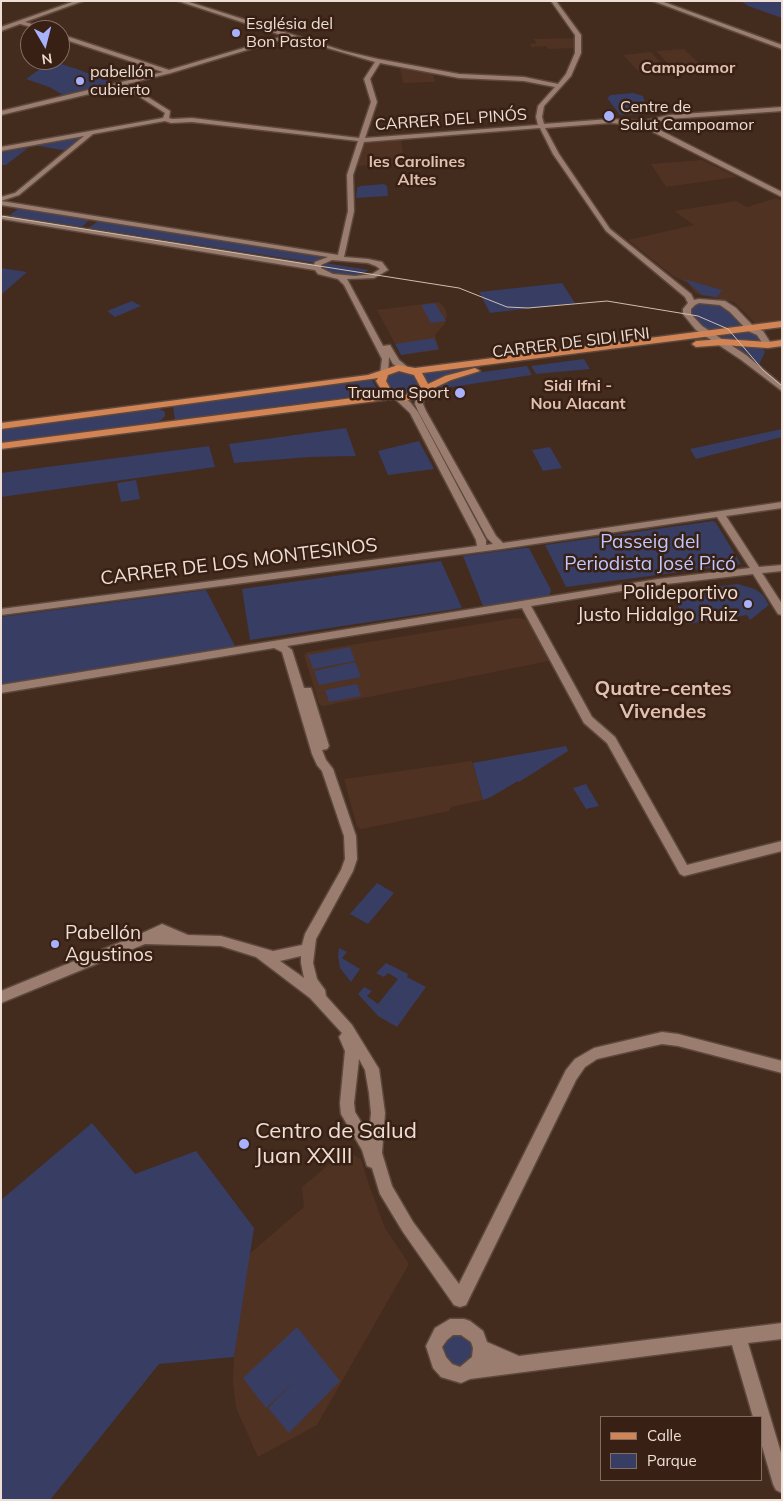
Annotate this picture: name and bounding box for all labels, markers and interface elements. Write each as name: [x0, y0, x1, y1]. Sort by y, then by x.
place label: Església del Bon Pastor: [246, 14, 333, 52]
north arrow: [20, 20, 70, 70]
marker: Església del Bon Pastor: [230, 27, 242, 39]
text: N: [40, 49, 53, 69]
district label: Campoamor: [641, 58, 735, 78]
place label: pabellón cubierto: [90, 62, 154, 100]
marker: pabellón cubierto: [74, 75, 86, 87]
place label: Centre de Salut Campoamor: [620, 97, 754, 135]
street label: CARRER DEL PINÓS: [374, 105, 528, 135]
marker: Centre de Salut Campoamor: [602, 109, 616, 123]
district label: les Carolines Altes: [369, 152, 465, 190]
street label: CARRER DE SIDI IFNI: [491, 324, 651, 362]
district label: Sidi Ifni - Nou Alacant: [530, 376, 626, 414]
place label: Trauma Sport: [348, 383, 449, 403]
marker: Trauma Sport: [453, 386, 467, 400]
park label: Passeig del Periodista José Picó: [564, 531, 736, 575]
street label: CARRER DE LOS MONTESINOS: [99, 534, 379, 590]
place label: Polideportivo Justo Hidalgo Ruiz: [577, 582, 738, 626]
marker: Polideportivo Justo Hidalgo Ruiz: [742, 598, 754, 610]
district label: Quatre-centes Vivendes: [595, 677, 731, 724]
place label: Pabellón Agustinos: [65, 922, 153, 966]
marker: Pabellón Agustinos: [49, 938, 61, 950]
place label: Centro de Salud Juan XXIII: [255, 1118, 417, 1170]
marker: Centro de Salud Juan XXIII: [237, 1137, 251, 1151]
legend: [600, 1416, 763, 1481]
text: Calle: [647, 1426, 681, 1445]
text: Parque: [647, 1451, 697, 1470]

